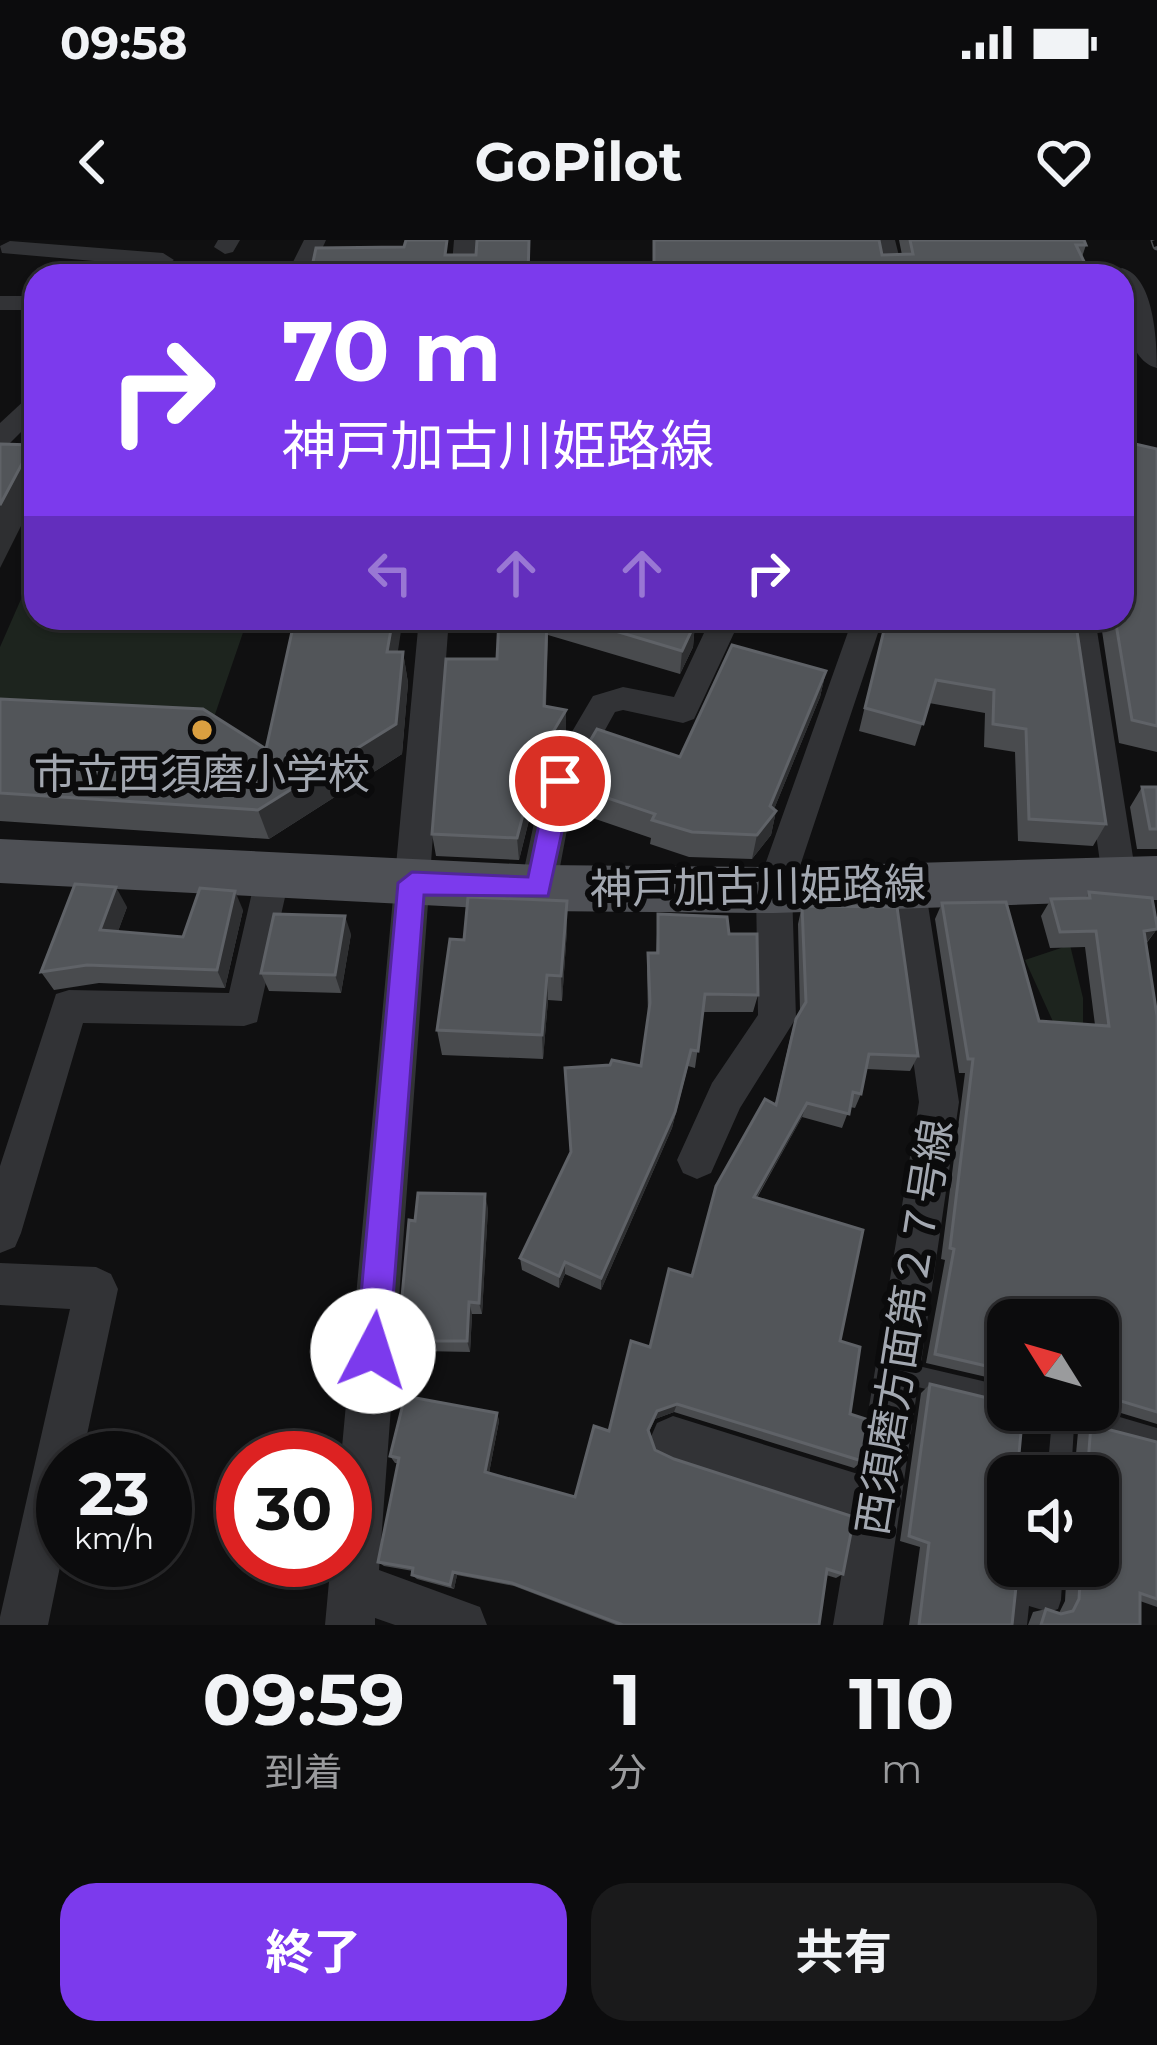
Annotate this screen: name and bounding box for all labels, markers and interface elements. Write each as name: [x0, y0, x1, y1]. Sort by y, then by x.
text: 09:58: [60, 15, 188, 70]
icon: back: [60, 129, 126, 195]
text: GoPilot: [475, 129, 682, 195]
icon: heart: [1031, 129, 1097, 195]
text: 70 m: [282, 300, 501, 402]
icon: right: [84, 312, 240, 468]
text: 神戸加古川姫路線: [282, 413, 714, 479]
icon: left: [357, 540, 423, 606]
icon: ahead: [483, 540, 549, 606]
icon: ahead: [609, 540, 675, 606]
icon: right: [735, 540, 801, 606]
marker: 市立西須磨小学校: [189, 717, 215, 743]
pin: [509, 730, 611, 832]
place label: 市立西須磨小学校: [34, 748, 370, 800]
icon: arrive: [527, 748, 593, 814]
street label: 神戸加古川姫路線: [590, 857, 926, 915]
street label: 西須磨方面第２７号線: [845, 1116, 963, 1538]
position arrow: [310, 1288, 436, 1414]
north arrow: [987, 1299, 1119, 1431]
map controls: [987, 1299, 1119, 1587]
speed limit sign: 30: [216, 1431, 372, 1587]
button: sound: [987, 1455, 1119, 1587]
text: 23: [79, 1457, 149, 1530]
text: km/h: [74, 1520, 154, 1557]
text: 09:59: [203, 1655, 405, 1743]
text: 1: [613, 1655, 641, 1743]
text: 110: [849, 1659, 954, 1747]
text: m: [881, 1745, 922, 1793]
text: 到着: [265, 1748, 343, 1796]
text: 分: [607, 1748, 647, 1796]
button: 終了: [60, 1883, 567, 2021]
button: 共有: [591, 1883, 1097, 2021]

